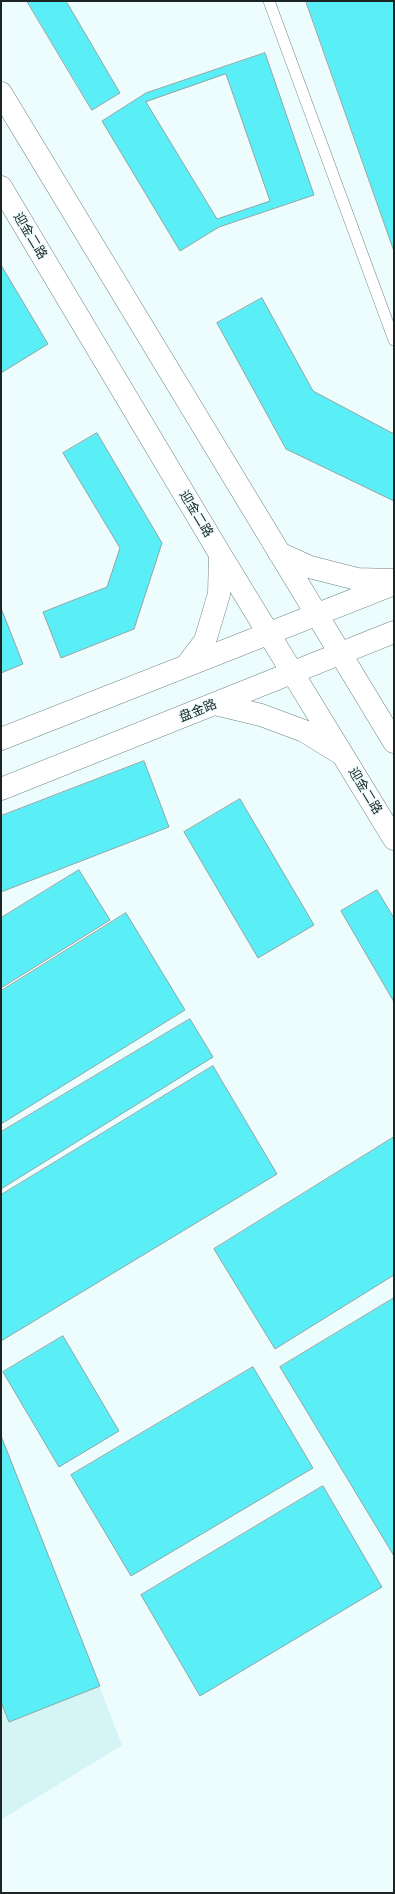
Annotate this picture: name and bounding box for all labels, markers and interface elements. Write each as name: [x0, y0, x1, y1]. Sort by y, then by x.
street label: 迎金二路: [10, 210, 50, 262]
street label: 迎金二路: [176, 488, 216, 540]
street label: 盘金路: [177, 696, 219, 726]
street label: 迎金二路: [345, 765, 385, 817]

